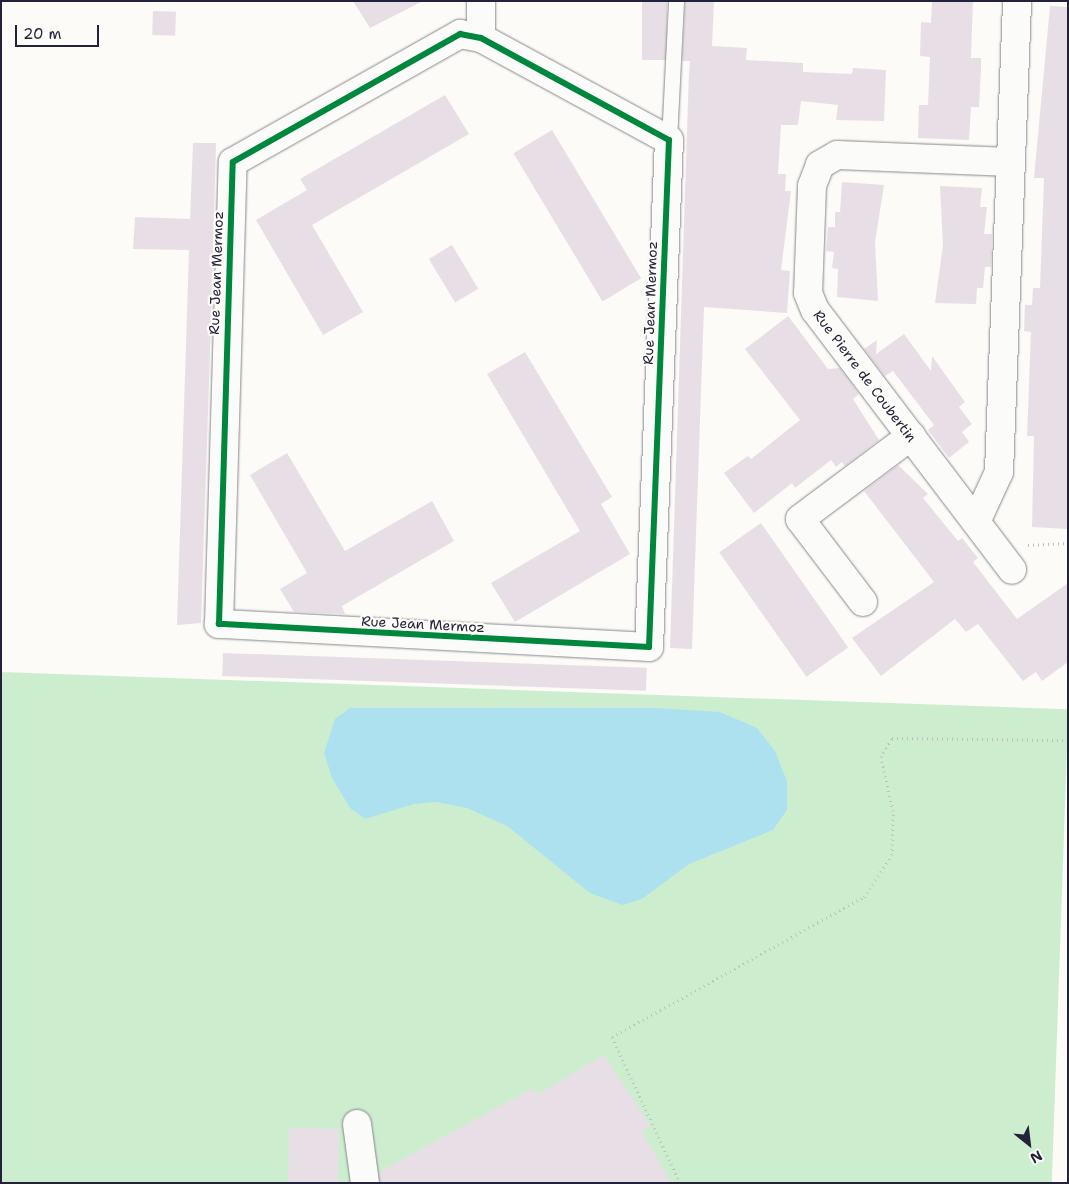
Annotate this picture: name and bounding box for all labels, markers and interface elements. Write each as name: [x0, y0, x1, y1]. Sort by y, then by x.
scale bar: [18, 15, 101, 47]
text: 20 m: [23, 24, 62, 44]
street label: Rue Jean Mermoz: [205, 211, 227, 335]
street label: Rue Jean Mermoz: [639, 241, 661, 365]
street label: Rue Pierre de Coubertin: [810, 307, 920, 445]
street label: Rue Jean Mermoz: [361, 612, 485, 636]
north arrow: [1004, 1119, 1054, 1169]
text: N: [1027, 1147, 1045, 1168]

